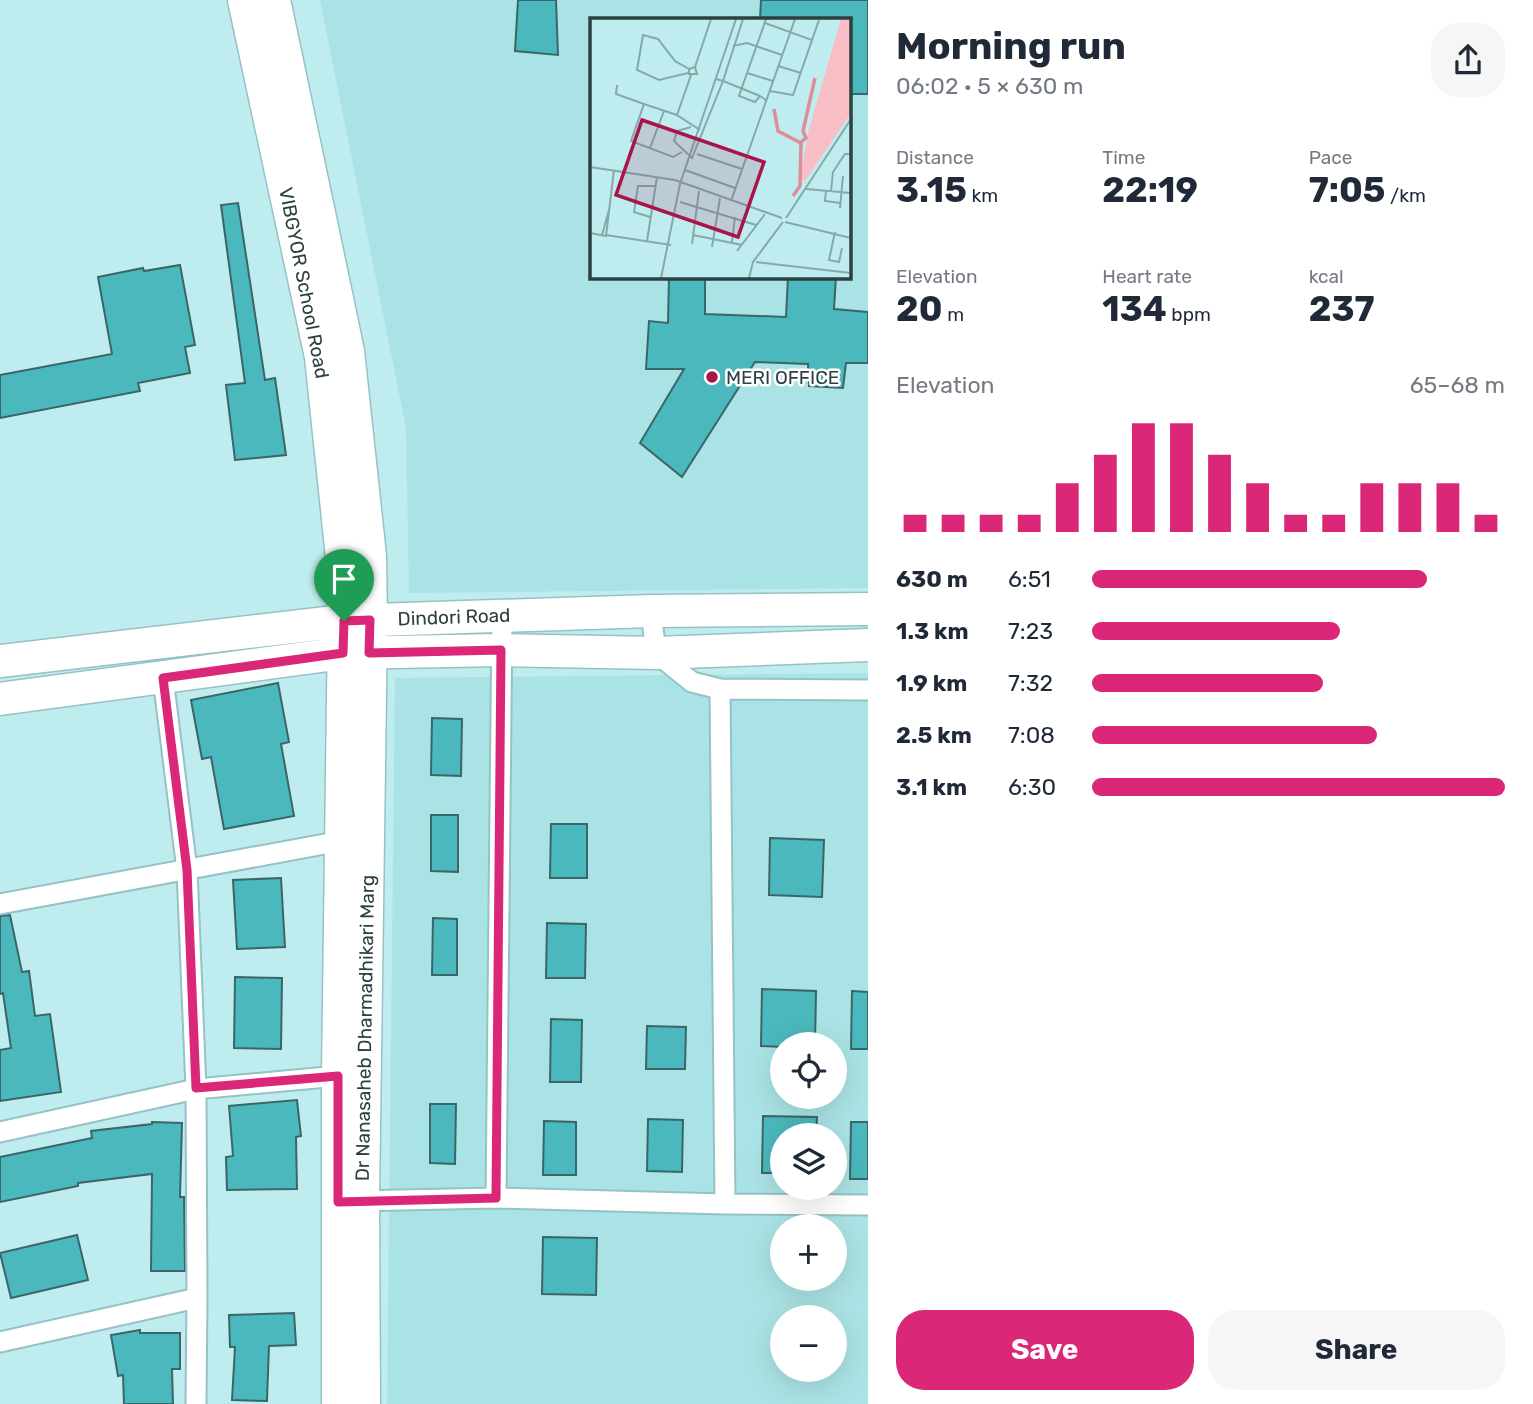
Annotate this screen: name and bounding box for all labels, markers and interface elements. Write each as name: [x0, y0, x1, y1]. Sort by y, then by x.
inset map: [590, 18, 850, 278]
text: Morning run: [896, 23, 1126, 69]
button: share: [1431, 23, 1505, 97]
text: 06:02 · 5 × 630 m: [896, 72, 1084, 100]
text: Distance: [896, 146, 974, 169]
text: Time: [1102, 146, 1145, 169]
text: Pace: [1309, 146, 1352, 169]
text: 3.15: [896, 169, 967, 211]
text: 22:19: [1102, 169, 1198, 211]
text: 7:05: [1309, 169, 1385, 211]
text: km: [967, 184, 998, 207]
text: /km: [1385, 184, 1426, 207]
street label: VIBGYOR School Road: [274, 185, 334, 381]
text: Elevation: [896, 265, 977, 288]
text: Heart rate: [1102, 265, 1192, 288]
text: kcal: [1309, 265, 1344, 288]
text: 20: [896, 288, 943, 330]
text: 134: [1102, 288, 1167, 330]
text: 237: [1309, 288, 1375, 330]
text: m: [943, 303, 964, 326]
text: bpm: [1167, 303, 1211, 326]
place label: MERI OFFICE: [726, 366, 839, 389]
marker: MERI OFFICE: [704, 369, 720, 385]
text: Elevation: [896, 371, 995, 399]
text: 65–68 m: [1410, 371, 1505, 399]
pin: [314, 549, 374, 621]
icon: arrive: [325, 560, 363, 598]
text: 630 m: [896, 565, 968, 593]
text: 6:51: [1008, 565, 1051, 593]
street label: Dindori Road: [397, 604, 511, 630]
text: 1.3 km: [896, 617, 969, 645]
text: 7:23: [1008, 617, 1053, 645]
text: 1.9 km: [896, 669, 967, 697]
text: 7:32: [1008, 669, 1053, 697]
text: 2.5 km: [896, 721, 972, 749]
text: 7:08: [1008, 721, 1055, 749]
text: 3.1 km: [896, 773, 967, 801]
text: 6:30: [1008, 773, 1056, 801]
street label: Dr Nanasaheb Dharmadhikari Marg: [351, 875, 379, 1181]
map controls: [770, 1032, 847, 1382]
button: locate: [770, 1032, 847, 1109]
button: layers: [770, 1123, 847, 1200]
button: +: [770, 1214, 847, 1291]
button: −: [770, 1305, 847, 1382]
button: Save: [896, 1310, 1194, 1390]
button: Share: [1208, 1310, 1505, 1390]

